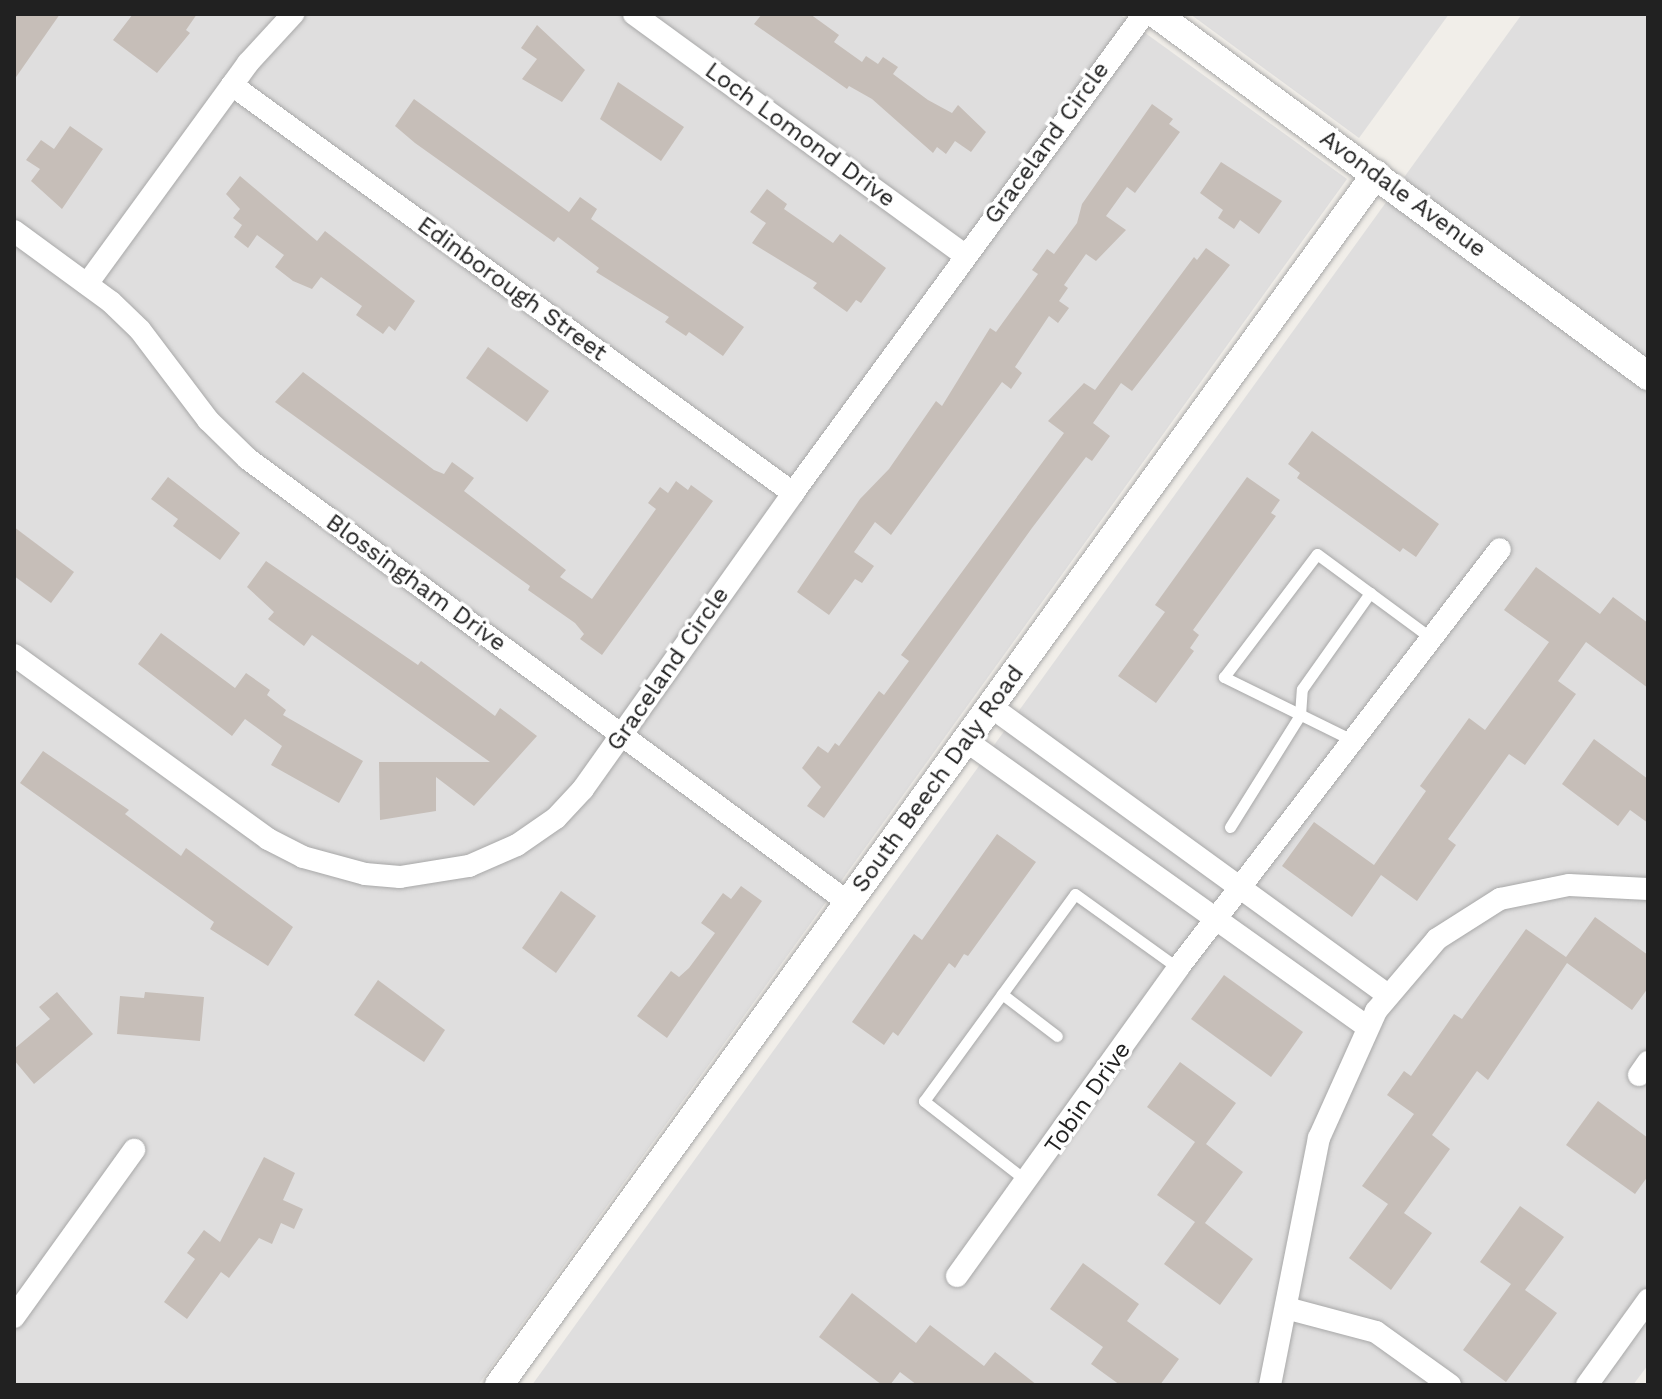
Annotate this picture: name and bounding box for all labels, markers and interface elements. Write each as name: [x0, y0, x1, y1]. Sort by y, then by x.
street label: Loch Lomond Drive: [699, 56, 901, 214]
street label: Graceland Circle: [978, 56, 1116, 230]
street label: Avondale Avenue: [1314, 124, 1492, 264]
street label: Edinborough Street: [412, 211, 612, 367]
street label: Blossingham Drive: [320, 508, 512, 658]
street label: Graceland Circle: [601, 581, 735, 757]
street label: South Beech Daly Road: [846, 660, 1030, 898]
street label: Tobin Drive: [1039, 1036, 1137, 1160]

